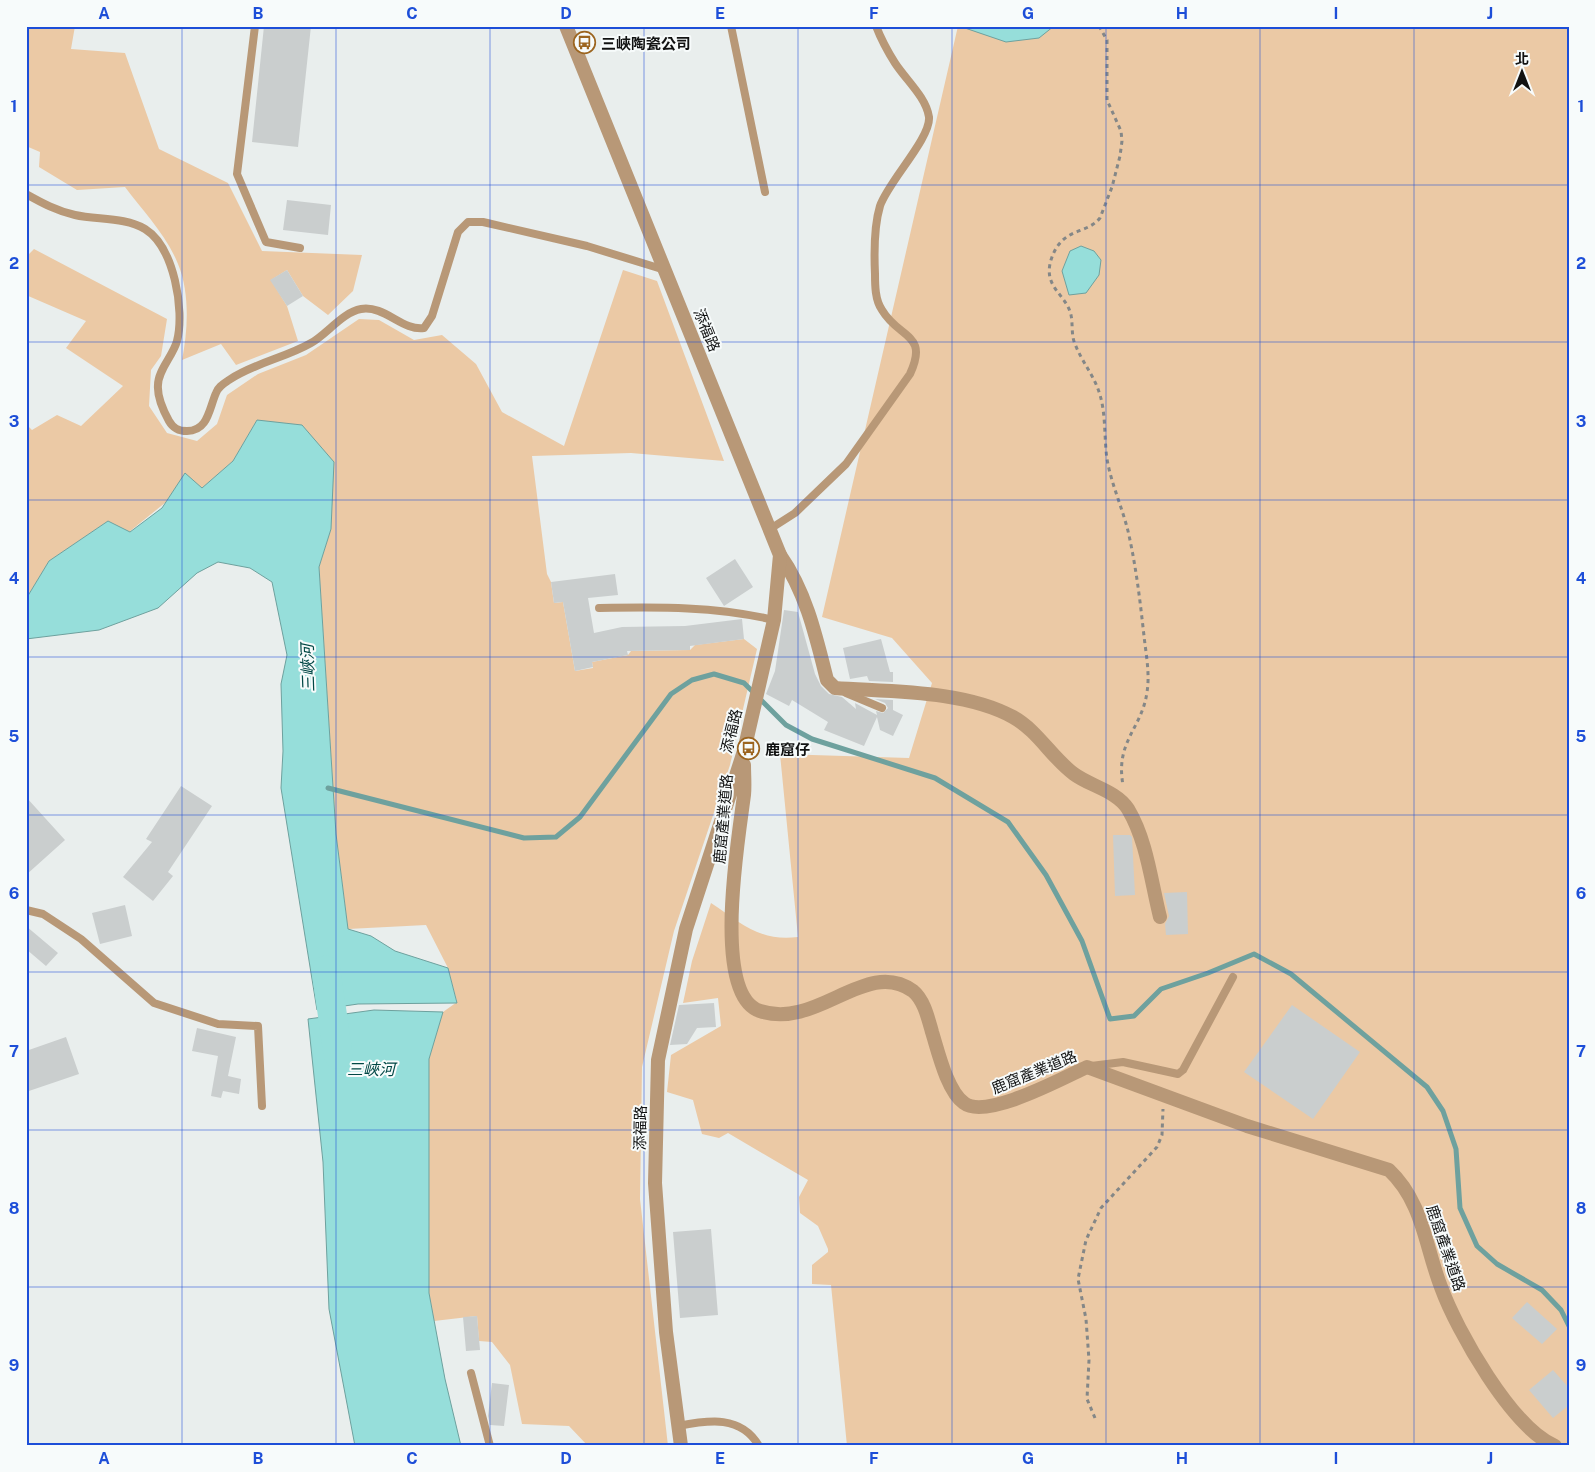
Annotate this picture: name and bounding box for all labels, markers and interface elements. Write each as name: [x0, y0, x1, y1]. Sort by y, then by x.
text: A: [98, 4, 110, 23]
text: B: [253, 4, 264, 23]
text: C: [406, 4, 418, 23]
text: D: [560, 4, 572, 23]
text: E: [715, 4, 725, 23]
text: F: [869, 4, 879, 23]
text: G: [1022, 4, 1034, 23]
text: H: [1176, 4, 1188, 23]
text: I: [1334, 4, 1338, 23]
text: J: [1487, 4, 1493, 23]
bus stop icon: 三峽陶瓷公司: [573, 31, 597, 55]
place label: 三峽陶瓷公司: [601, 35, 691, 52]
north arrow: [1498, 48, 1548, 98]
text: 北: [1515, 51, 1529, 67]
text: 1: [11, 97, 17, 116]
text: 1: [1578, 97, 1584, 116]
text: 2: [9, 254, 19, 273]
text: 2: [1576, 254, 1586, 273]
street label: 添福路: [691, 306, 723, 354]
text: 3: [9, 412, 19, 431]
text: 3: [1576, 412, 1586, 431]
text: 4: [9, 569, 20, 588]
text: 4: [1576, 569, 1587, 588]
water label: 三峽河: [298, 641, 318, 692]
street label: 添福路: [717, 707, 745, 755]
text: 5: [9, 727, 20, 746]
text: 5: [1576, 727, 1587, 746]
bus stop icon: 鹿窟仔: [737, 737, 761, 761]
place label: 鹿窟仔: [765, 741, 810, 758]
street label: 鹿窟產業道路: [711, 773, 735, 865]
text: 6: [9, 884, 19, 903]
text: 6: [1576, 884, 1586, 903]
text: 7: [9, 1042, 19, 1061]
text: 7: [1576, 1042, 1586, 1061]
street label: 鹿窟產業道路: [989, 1047, 1079, 1097]
water label: 三峽河: [347, 1060, 398, 1079]
street label: 添福路: [631, 1105, 649, 1151]
text: 8: [9, 1199, 20, 1218]
text: 8: [1576, 1199, 1587, 1218]
street label: 鹿窟產業道路: [1423, 1203, 1469, 1293]
text: 9: [9, 1356, 19, 1375]
text: 9: [1576, 1356, 1586, 1375]
text: A: [98, 1449, 110, 1468]
text: B: [253, 1449, 264, 1468]
text: C: [406, 1449, 418, 1468]
text: D: [560, 1449, 572, 1468]
text: E: [715, 1449, 725, 1468]
text: F: [869, 1449, 879, 1468]
text: G: [1022, 1449, 1034, 1468]
text: H: [1176, 1449, 1188, 1468]
text: I: [1334, 1449, 1338, 1468]
text: J: [1487, 1449, 1493, 1468]

